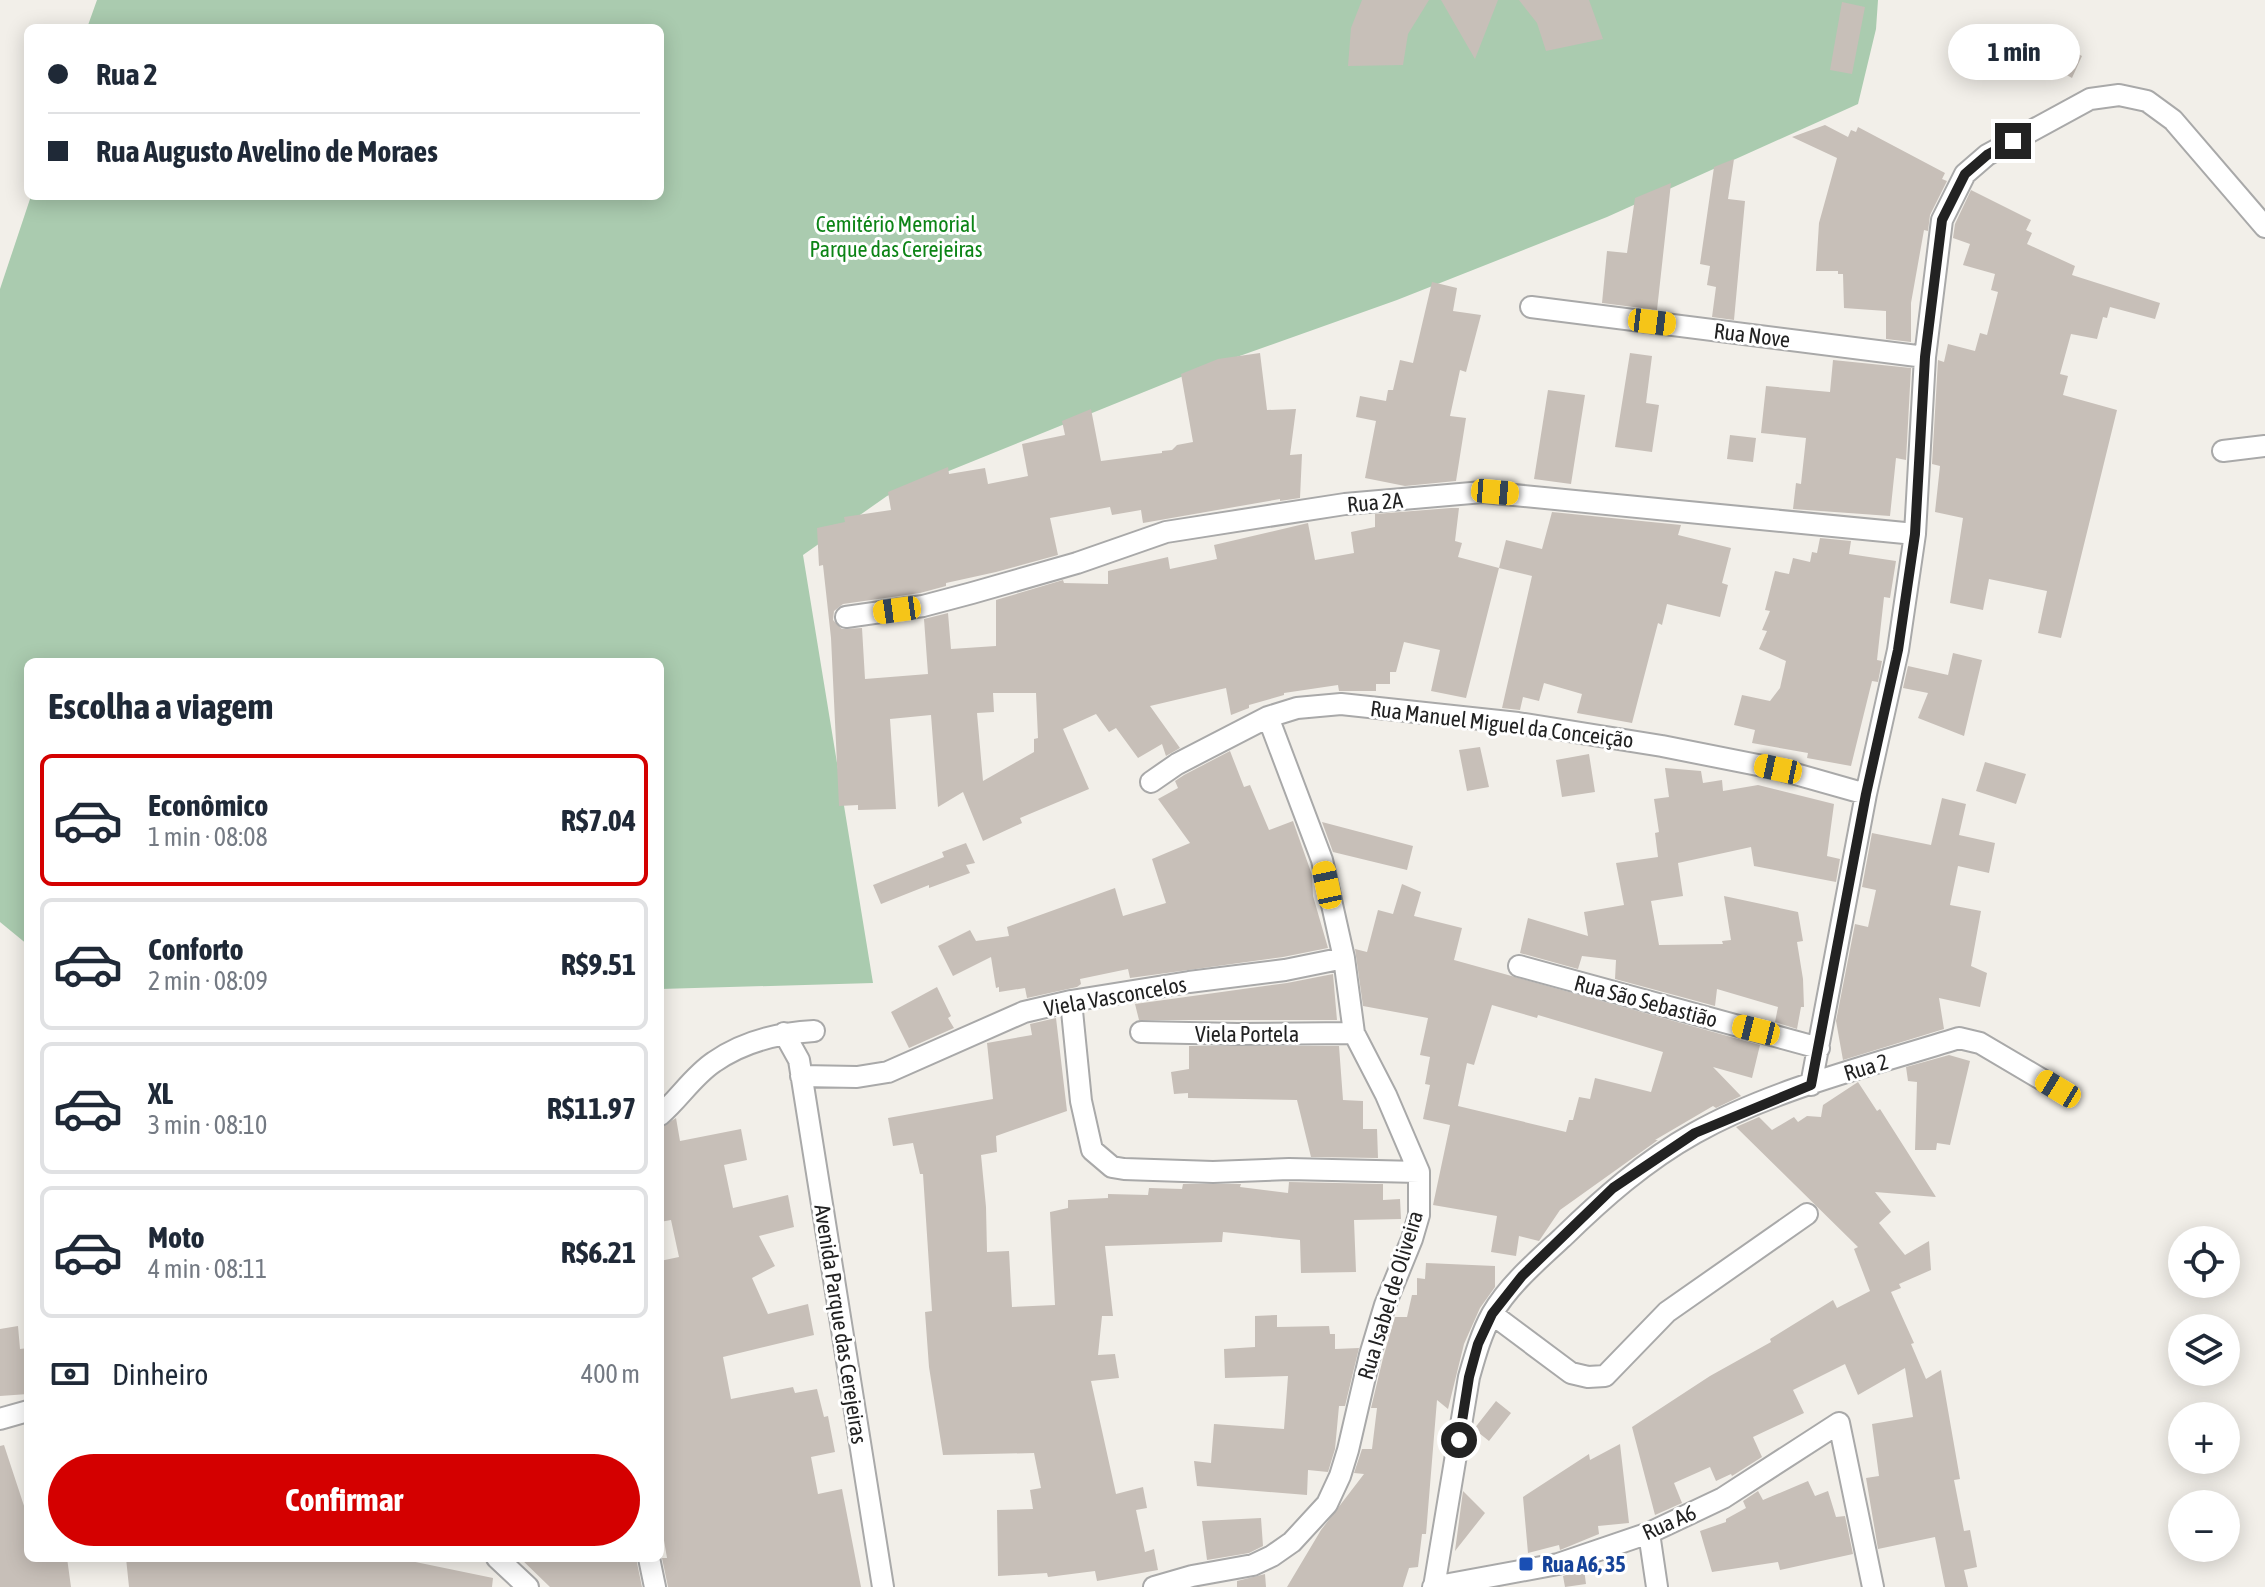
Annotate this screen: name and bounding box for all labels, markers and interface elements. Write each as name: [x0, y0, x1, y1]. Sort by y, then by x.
callout: 1 min: [1947, 25, 2079, 81]
text: 1 min: [1987, 37, 2041, 67]
text: Rua 2: [96, 57, 158, 91]
route end: [1995, 123, 2031, 159]
text: Rua Augusto Avelino de Moraes: [96, 134, 438, 168]
park label: Cemitério Memorial Parque das Cerejeiras: [809, 211, 983, 262]
car: [1627, 307, 1677, 337]
street label: Rua Nove: [1712, 317, 1792, 353]
car: [1470, 478, 1520, 506]
street label: Rua 2A: [1346, 487, 1404, 517]
car: [872, 595, 922, 625]
text: Escolha a viagem: [48, 685, 274, 727]
street label: Rua Manuel Miguel da Conceição: [1369, 695, 1635, 753]
car: [1752, 752, 1804, 786]
icon: car: [52, 784, 124, 856]
text: Econômico: [148, 788, 268, 822]
text: R$7.04: [561, 803, 636, 837]
text: 1 min · 08:08: [148, 822, 268, 852]
car: [1310, 859, 1344, 911]
icon: car: [52, 928, 124, 1000]
text: Conforto: [148, 932, 244, 966]
text: R$9.51: [561, 947, 636, 981]
text: 2 min · 08:09: [148, 966, 268, 996]
street label: Rua São Sebastião: [1571, 969, 1721, 1033]
street label: Viela Vasconcelos: [1042, 971, 1188, 1021]
car: [1730, 1013, 1782, 1047]
street label: Viela Portela: [1195, 1021, 1299, 1047]
street label: Rua 2: [1841, 1048, 1891, 1086]
car: [2031, 1066, 2085, 1112]
icon: car: [52, 1072, 124, 1144]
text: XL: [148, 1076, 173, 1110]
text: R$11.97: [547, 1091, 636, 1125]
text: 3 min · 08:10: [148, 1110, 267, 1140]
street label: Avenida Parque das Cerejeiras: [809, 1202, 873, 1446]
street label: Rua Isabel de Oliveira: [1352, 1207, 1428, 1383]
icon: car: [52, 1216, 124, 1288]
text: Moto: [148, 1220, 205, 1254]
map controls: [2168, 1226, 2240, 1562]
button: locate: [2168, 1226, 2240, 1298]
text: R$6.21: [561, 1235, 636, 1269]
text: 4 min · 08:11: [148, 1254, 267, 1284]
button: layers: [2168, 1314, 2240, 1386]
icon: cash: [48, 1352, 92, 1396]
text: Dinheiro: [112, 1357, 208, 1391]
text: 400 m: [581, 1359, 640, 1389]
button: +: [2168, 1402, 2240, 1474]
route start: [1441, 1422, 1477, 1458]
button: Confirmar: [48, 1454, 640, 1546]
button: −: [2168, 1490, 2240, 1562]
street label: Rua A6: [1638, 1499, 1700, 1545]
place label: Rua A6, 35: [1542, 1551, 1626, 1577]
marker: Rua A6, 35: [1517, 1555, 1535, 1573]

